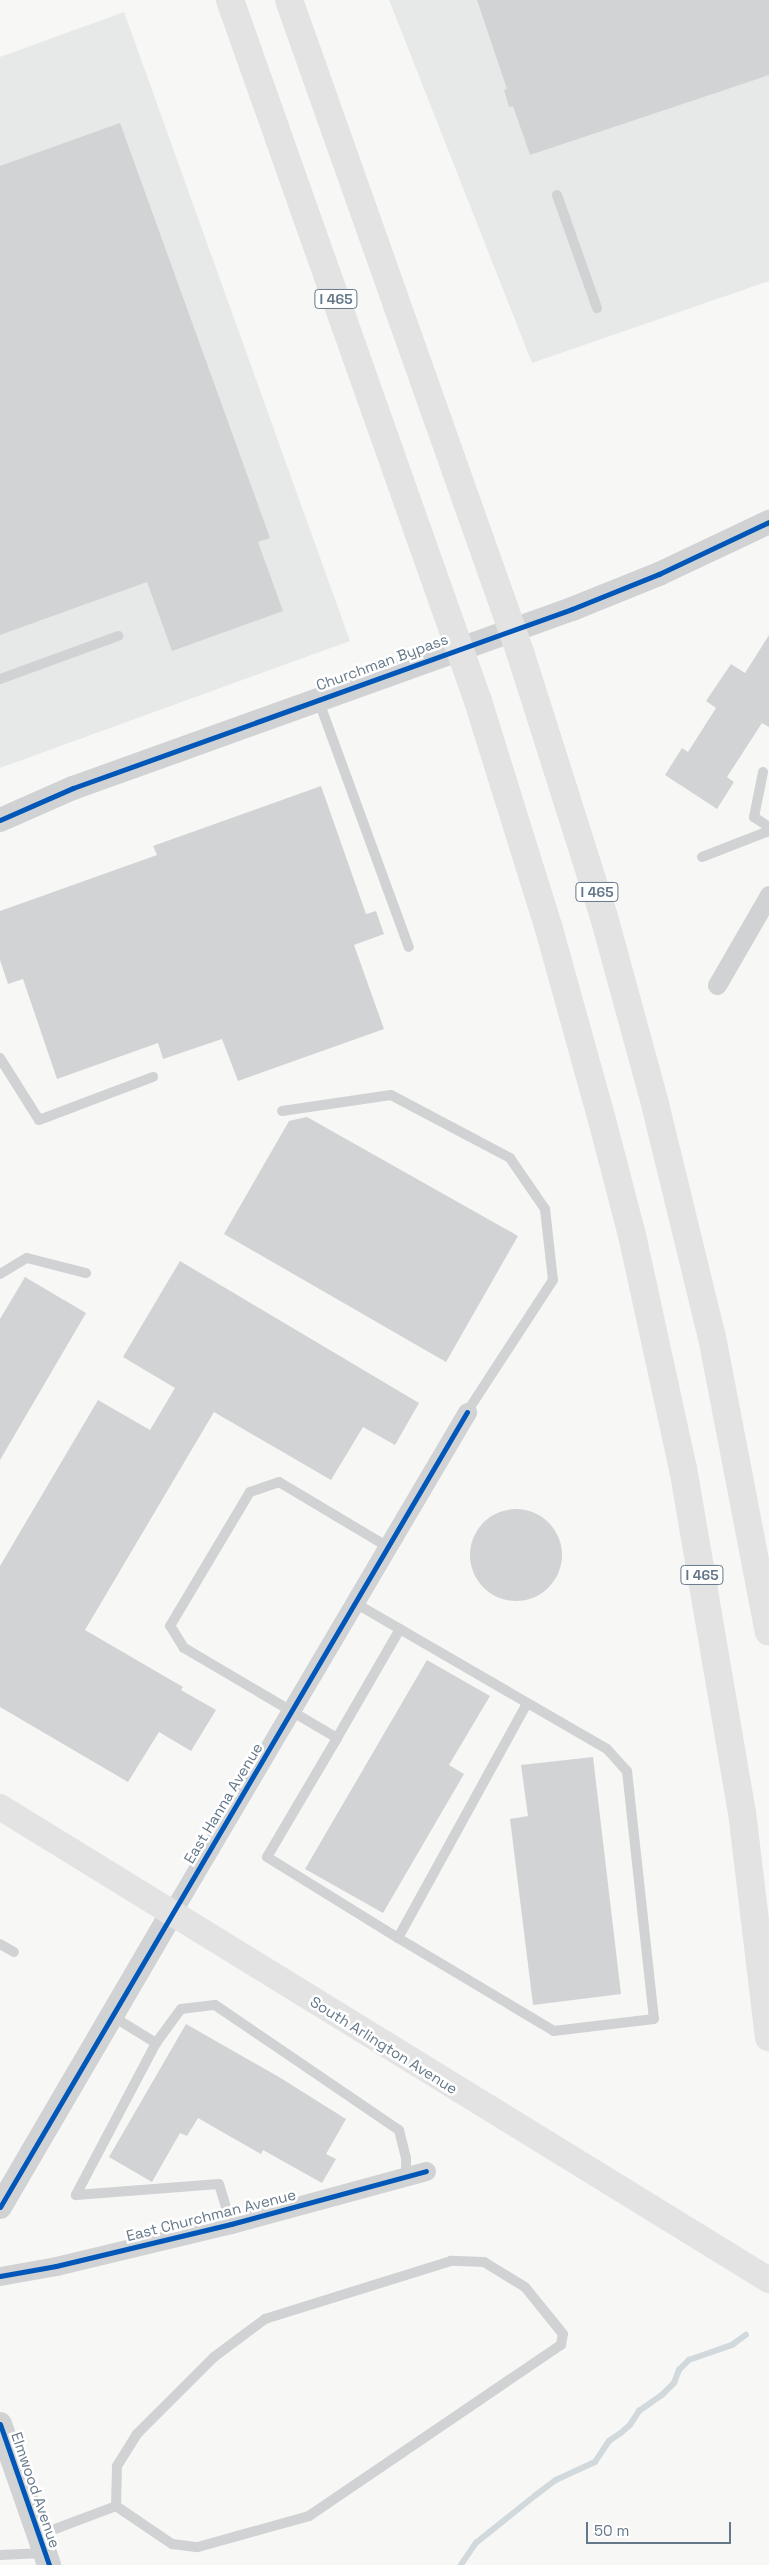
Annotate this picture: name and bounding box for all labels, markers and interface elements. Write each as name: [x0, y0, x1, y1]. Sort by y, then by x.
road number: I 465: [314, 288, 358, 310]
street label: Churchman Bypass: [314, 630, 450, 694]
road number: I 465: [574, 880, 620, 904]
road number: I 465: [680, 1564, 724, 1586]
street label: East Hanna Avenue: [180, 1739, 266, 1867]
street label: South Arlington Avenue: [307, 1992, 461, 2098]
street label: East Churchman Avenue: [124, 2185, 298, 2245]
street label: Elmwood Avenue: [8, 2429, 64, 2551]
scale bar: [589, 2512, 734, 2544]
text: 50 m: [594, 2521, 629, 2540]

